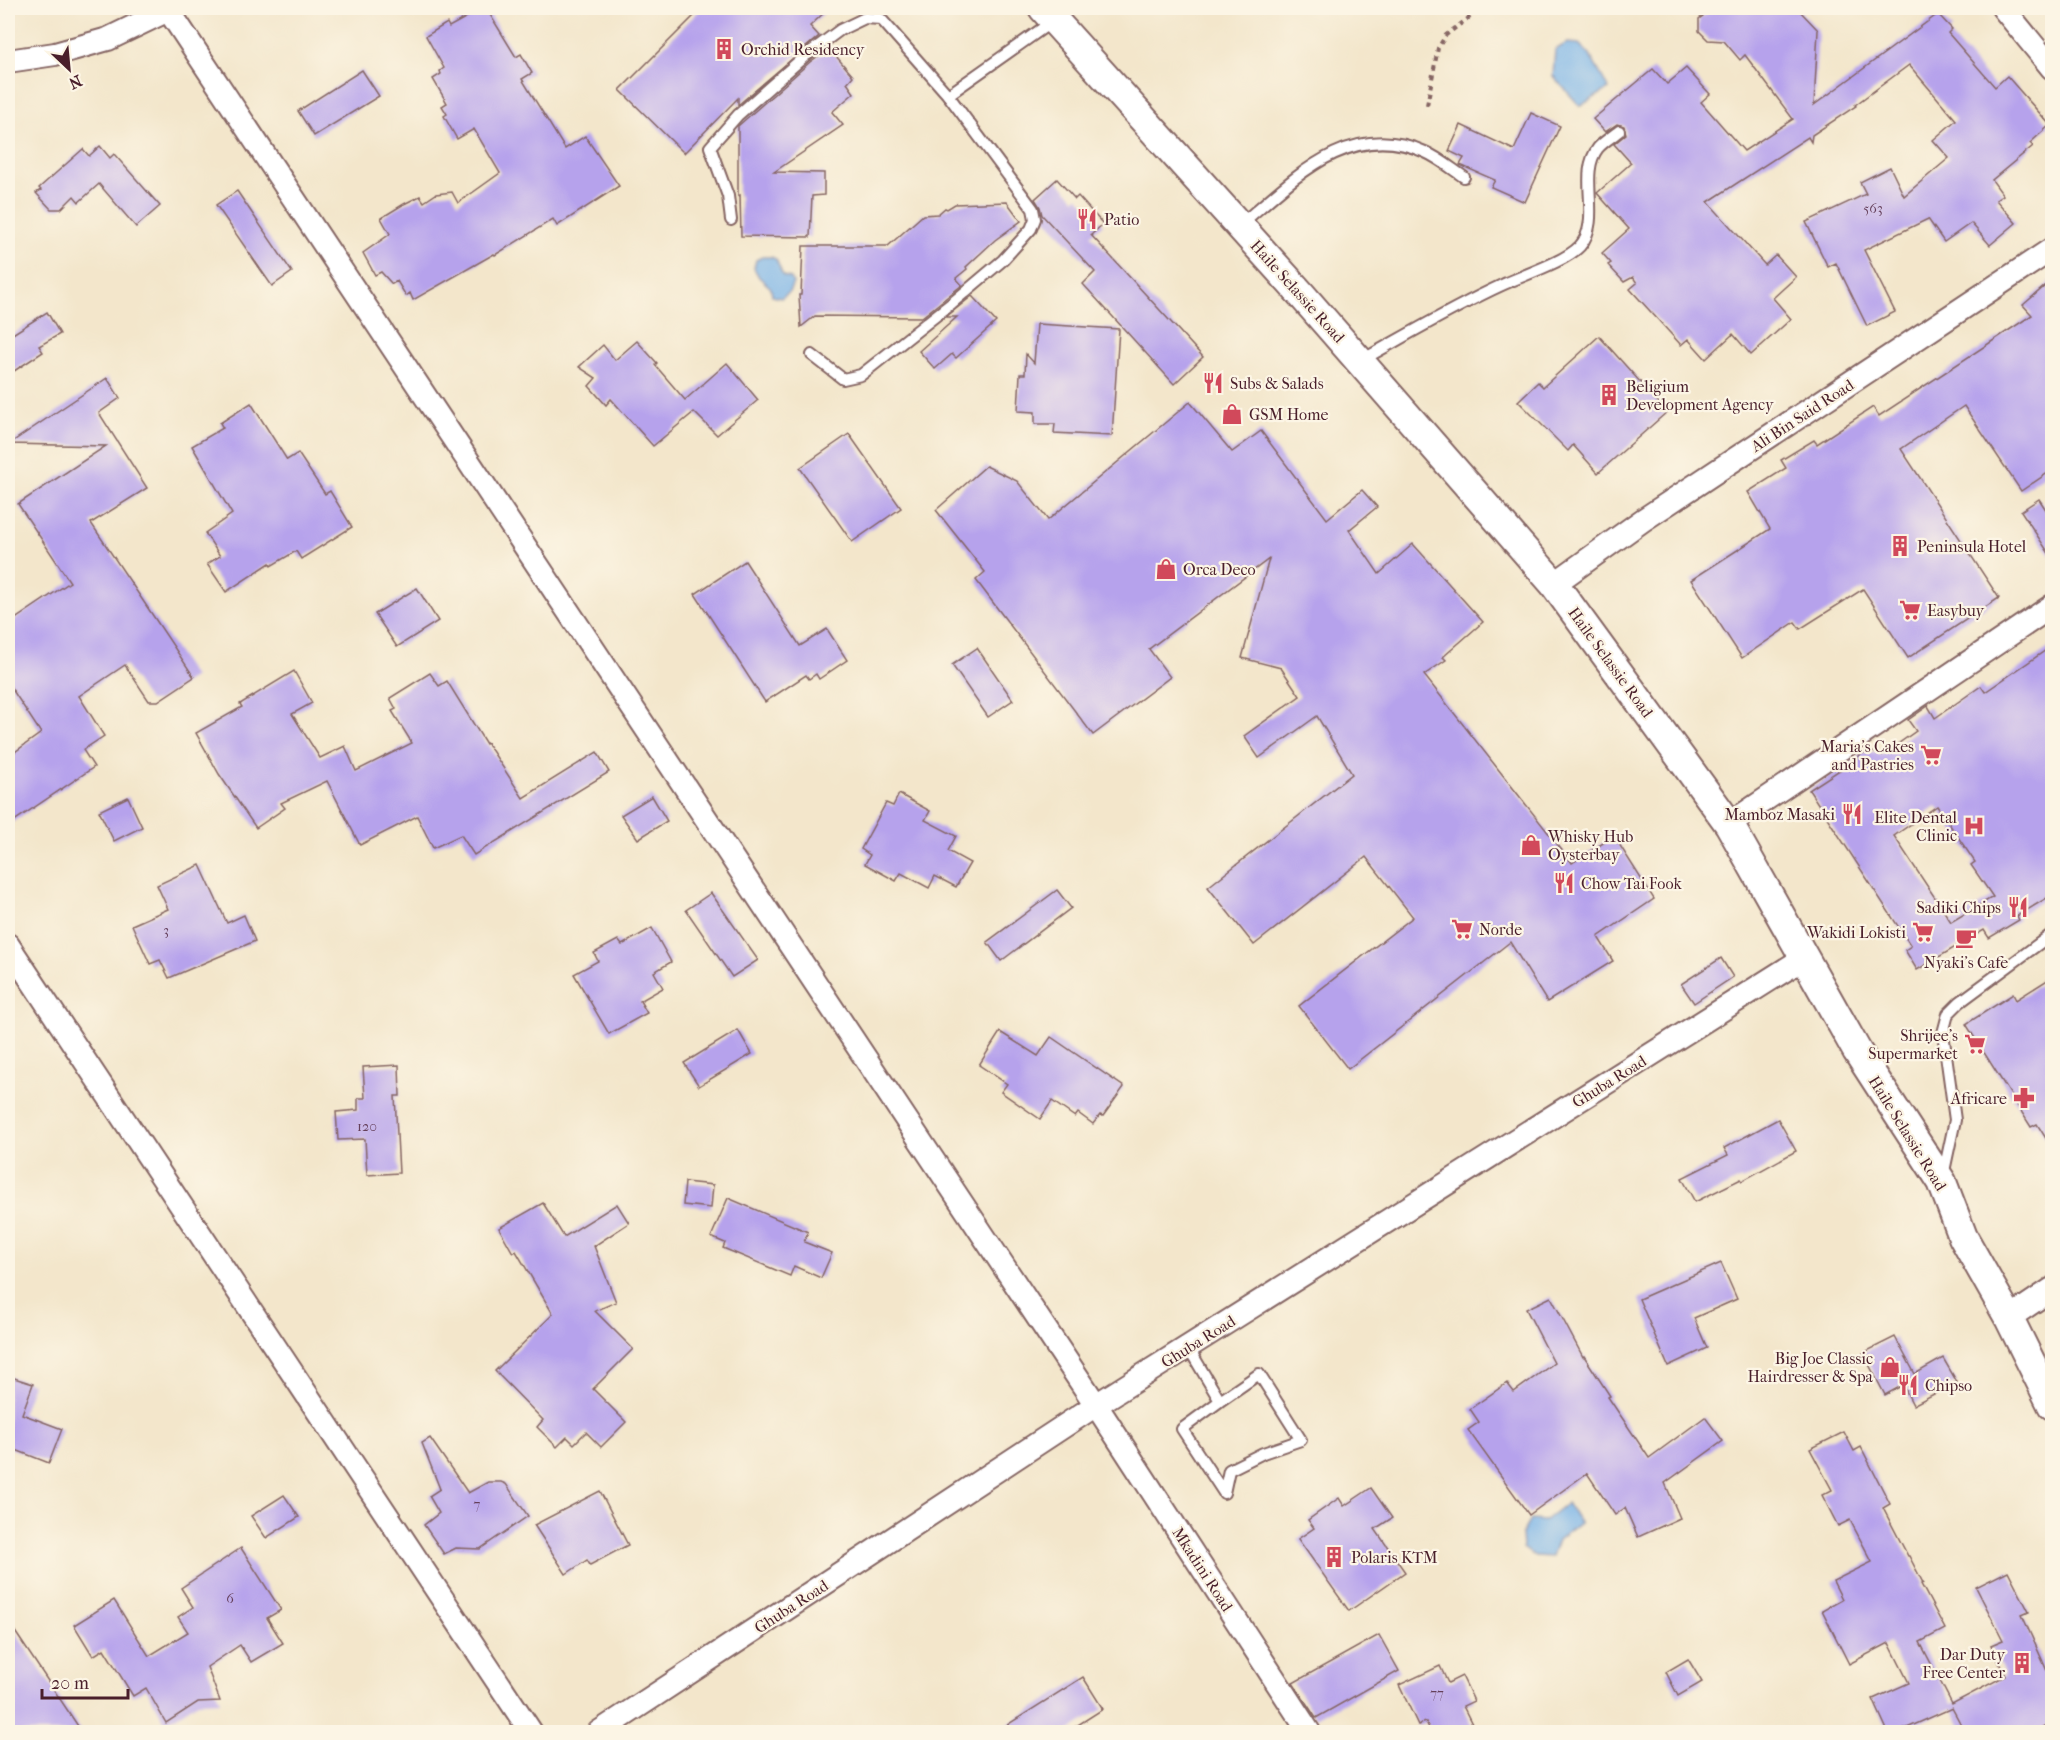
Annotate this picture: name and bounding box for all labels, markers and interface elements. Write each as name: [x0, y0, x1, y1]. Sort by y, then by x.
building icon: Orchid Residency: [712, 37, 736, 61]
north arrow: [39, 39, 99, 99]
place label: Orchid Residency: [741, 40, 865, 59]
text: N: [65, 71, 85, 94]
house number: 563: [1863, 200, 1883, 217]
restaurant icon: Patio: [1075, 207, 1099, 231]
place label: Patio: [1104, 210, 1139, 229]
street label: Haile Selassie Road: [1246, 236, 1349, 347]
restaurant icon: Subs & Salads: [1201, 371, 1225, 395]
place label: Subs & Salads: [1230, 374, 1324, 393]
street label: Ali Bin Said Road: [1746, 375, 1858, 456]
place label: Beligium Development Agency: [1626, 377, 1774, 414]
building icon: Beligium Development Agency: [1597, 383, 1621, 407]
shop icon: GSM Home: [1220, 402, 1244, 426]
place label: GSM Home: [1249, 405, 1328, 424]
building icon: Peninsula Hotel: [1888, 534, 1912, 558]
place label: Peninsula Hotel: [1917, 537, 2027, 556]
shop icon: Orca Deco: [1154, 557, 1178, 581]
place label: Orca Deco: [1183, 560, 1256, 579]
supermarket icon: Easybuy: [1898, 598, 1922, 622]
place label: Easybuy: [1927, 601, 1985, 620]
street label: Haile Selassie Road: [1564, 603, 1657, 721]
place label: Maria's Cakes and Pastries: [1821, 737, 1914, 774]
supermarket icon: Maria's Cakes and Pastries: [1919, 743, 1943, 767]
restaurant icon: Mamboz Masaki: [1840, 802, 1864, 826]
place label: Mamboz Masaki: [1724, 805, 1835, 824]
place label: Elite Dental Clinic: [1874, 808, 1958, 845]
hospital icon: Elite Dental Clinic: [1962, 814, 1986, 838]
place label: Whisky Hub Oysterbay: [1547, 827, 1633, 864]
shop icon: Whisky Hub Oysterbay: [1519, 833, 1543, 857]
restaurant icon: Chow Tai Fook: [1552, 871, 1576, 895]
place label: Chow Tai Fook: [1581, 874, 1682, 893]
restaurant icon: Sadiki Chips: [2006, 895, 2030, 919]
place label: Sadiki Chips: [1916, 898, 2001, 917]
supermarket icon: Norde: [1450, 917, 1474, 941]
place label: Norde: [1479, 920, 1522, 939]
supermarket icon: Wakidi Lokisti: [1911, 920, 1935, 944]
house number: 3: [163, 922, 169, 939]
place label: Wakidi Lokisti: [1806, 923, 1906, 942]
cafe icon: Nyaki's Cafe: [1954, 926, 1978, 950]
place label: Nyaki's Cafe: [1924, 953, 2008, 972]
place label: Shrijee's Supermarket: [1868, 1026, 1958, 1063]
supermarket icon: Shrijee's Supermarket: [1963, 1032, 1987, 1056]
street label: Ghuba Road: [1569, 1051, 1650, 1112]
street label: Haile Selassie Road: [1865, 1072, 1951, 1194]
pharmacy icon: Africare: [2012, 1086, 2036, 1110]
place label: Africare: [1950, 1089, 2007, 1108]
house number: 120: [357, 1118, 377, 1135]
street label: Ghuba Road: [1158, 1311, 1239, 1372]
place label: Big Joe Classic Hairdresser & Spa: [1747, 1349, 1874, 1386]
shop icon: Big Joe Classic Hairdresser & Spa: [1878, 1355, 1902, 1379]
restaurant icon: Chipso: [1896, 1373, 1920, 1397]
place label: Chipso: [1925, 1376, 1972, 1395]
house number: 7: [474, 1496, 481, 1513]
street label: Mkadini Road: [1168, 1524, 1237, 1615]
building icon: Polaris KTM: [1322, 1545, 1346, 1569]
place label: Polaris KTM: [1351, 1548, 1438, 1567]
street label: Ghuba Road: [751, 1575, 832, 1637]
house number: 6: [226, 1590, 234, 1607]
place label: Dar Duty Free Center: [1922, 1645, 2005, 1682]
building icon: Dar Duty Free Center: [2010, 1651, 2034, 1675]
scale bar: [42, 1662, 128, 1700]
text: 20 m: [51, 1673, 89, 1694]
house number: 77: [1430, 1685, 1444, 1702]

